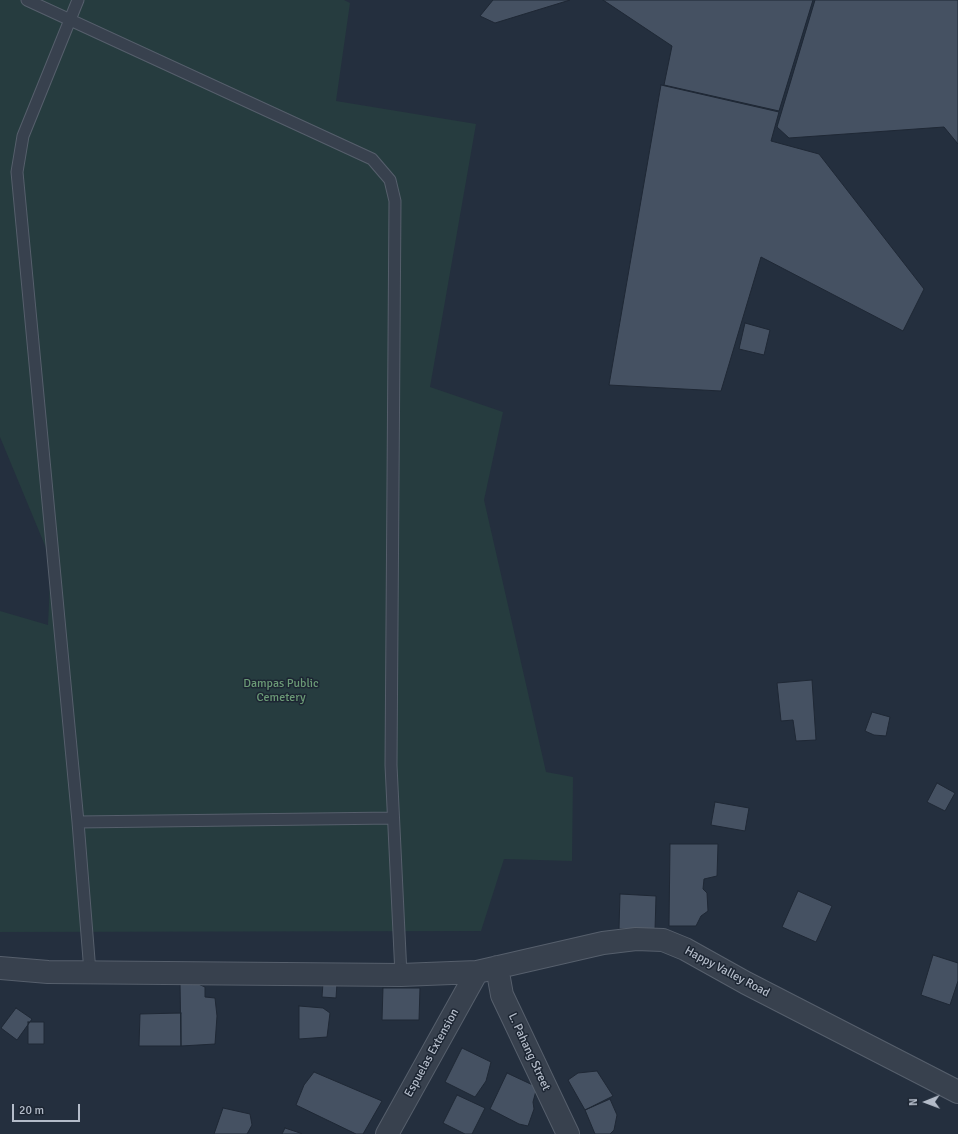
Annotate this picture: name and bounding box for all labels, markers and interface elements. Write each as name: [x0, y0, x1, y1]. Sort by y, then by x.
park label: Dampas Public Cemetery: [243, 677, 319, 705]
street label: Happy Valley Road: [682, 944, 772, 1000]
street label: Espuelas Extension: [402, 1006, 462, 1100]
street label: L. Pahang Street: [505, 1011, 553, 1093]
north arrow: [906, 1082, 946, 1122]
scale bar: [14, 1096, 82, 1122]
text: N: [907, 1098, 920, 1106]
text: 20 m: [19, 1103, 44, 1118]

